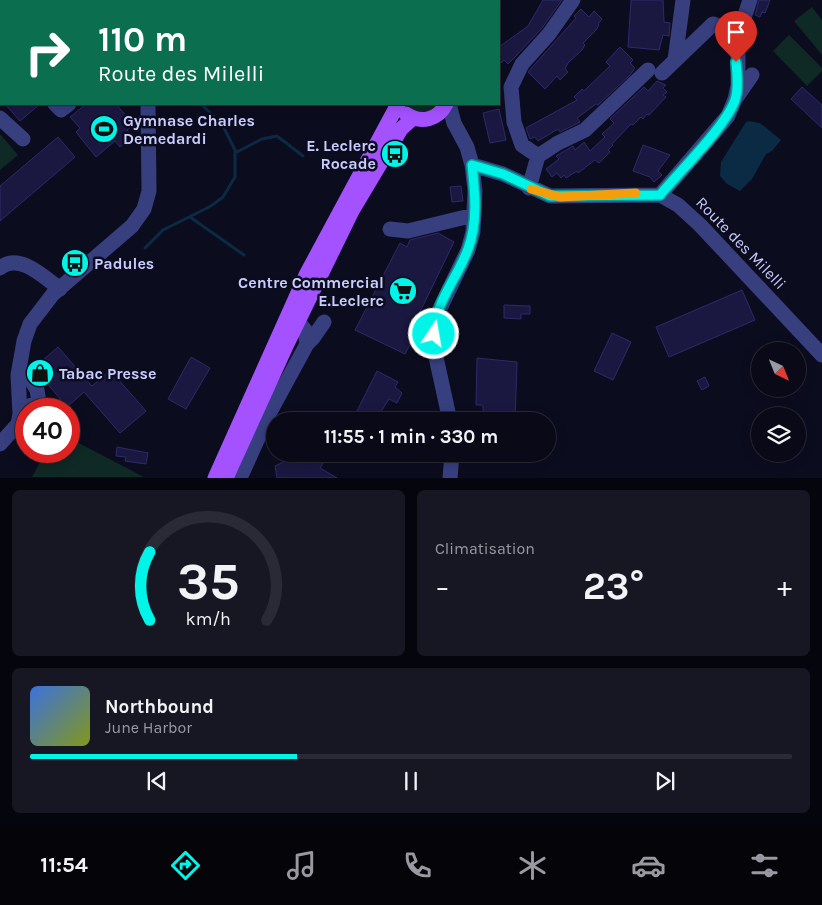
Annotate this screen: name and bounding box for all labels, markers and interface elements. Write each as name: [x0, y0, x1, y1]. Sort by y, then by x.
pin: [715, 11, 757, 62]
icon: arrive: [722, 18, 750, 46]
text: 110 m: [98, 19, 187, 60]
icon: right: [15, 20, 80, 85]
text: Route des Milelli: [98, 61, 264, 87]
place label: Gymnase Charles Demedardi: [123, 111, 255, 148]
sports icon: Gymnase Charles Demedardi: [89, 114, 119, 144]
place label: E. Leclerc Rocade: [306, 136, 376, 173]
bus stop icon: E. Leclerc Rocade: [380, 139, 410, 169]
street label: Route des Milelli: [692, 193, 790, 293]
bus stop icon: Padules: [60, 248, 90, 278]
place label: Padules: [94, 254, 154, 273]
place label: Centre Commercial E.Leclerc: [238, 273, 384, 310]
supermarket icon: Centre Commercial E.Leclerc: [388, 276, 418, 306]
position arrow: [407, 307, 459, 359]
north arrow: [751, 342, 806, 398]
map controls: [751, 342, 806, 462]
shop icon: Tabac Presse: [25, 358, 55, 388]
place label: Tabac Presse: [59, 364, 156, 383]
speed limit sign: 40: [15, 398, 80, 463]
button: layers: [751, 407, 806, 462]
text: 11:55 · 1 min · 330 m: [324, 426, 498, 448]
text: Climatisation: [435, 539, 535, 558]
text: 35: [177, 551, 240, 612]
text: 23°: [583, 564, 644, 609]
text: −: [435, 570, 450, 603]
text: +: [777, 570, 792, 603]
text: km/h: [186, 609, 231, 630]
text: Northbound: [105, 696, 214, 718]
text: June Harbor: [105, 718, 192, 737]
icon: previous: [143, 767, 171, 795]
icon: pause: [397, 767, 425, 795]
icon: next: [651, 767, 679, 795]
icon: directions: [168, 848, 203, 883]
icon: music: [284, 848, 319, 883]
icon: phone: [400, 848, 435, 883]
icon: climate: [515, 848, 550, 883]
icon: car: [631, 848, 666, 883]
icon: filters: [747, 848, 782, 883]
text: 11:54: [40, 852, 88, 878]

